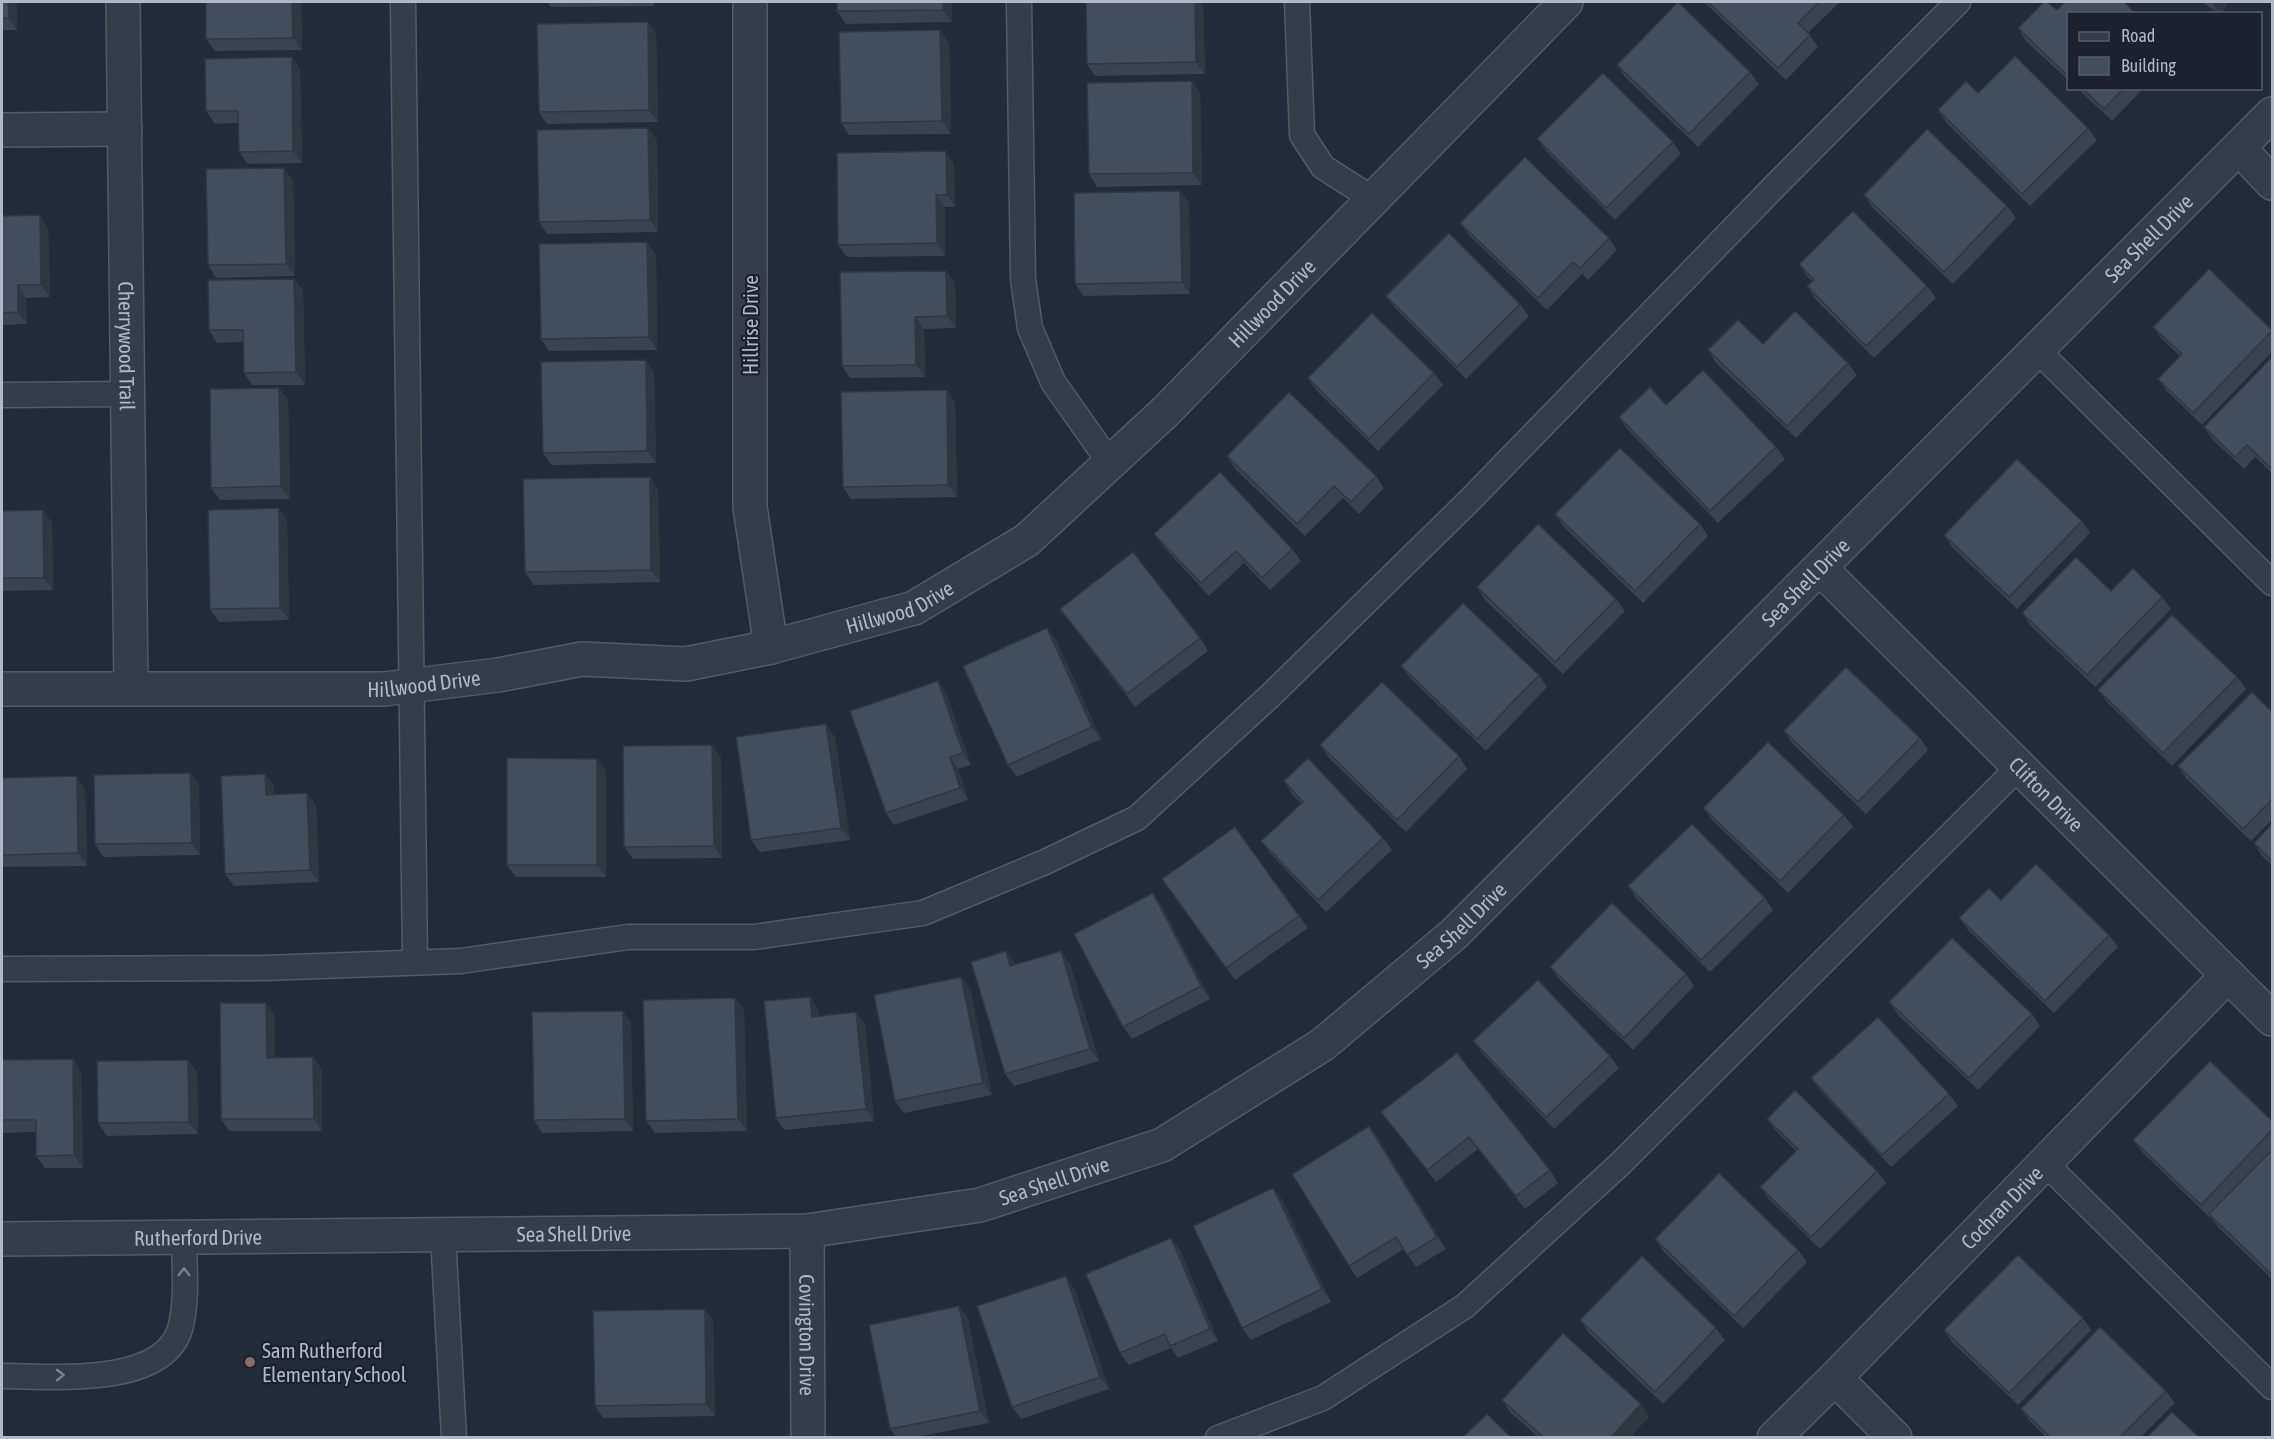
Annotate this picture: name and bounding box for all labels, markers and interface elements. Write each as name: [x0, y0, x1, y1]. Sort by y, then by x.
legend: [2067, 12, 2262, 90]
text: Road: [2121, 25, 2155, 46]
text: Building: [2121, 55, 2176, 76]
street label: Sea Shell Drive: [2099, 189, 2197, 287]
street label: Hillwood Drive: [1223, 254, 1320, 352]
street label: Hillrise Drive: [738, 275, 762, 375]
street label: Cherrywood Trail: [114, 281, 140, 411]
street label: Sea Shell Drive: [1756, 533, 1854, 631]
street label: Hillwood Drive: [843, 575, 957, 638]
street label: Hillwood Drive: [367, 665, 482, 701]
street label: Clifton Drive: [2004, 752, 2089, 836]
street label: Sea Shell Drive: [1411, 877, 1511, 973]
street label: Sea Shell Drive: [996, 1151, 1112, 1210]
street label: Cochran Drive: [1956, 1161, 2047, 1254]
street label: Sea Shell Drive: [517, 1221, 631, 1246]
street label: Rutherford Drive: [134, 1224, 262, 1250]
one-way arrow: [178, 1268, 190, 1277]
street label: Covington Drive: [795, 1274, 820, 1396]
place label: Sam Rutherford Elementary School: [262, 1338, 407, 1386]
marker: Sam Rutherford Elementary School: [243, 1355, 257, 1369]
one-way arrow: [55, 1369, 64, 1382]

